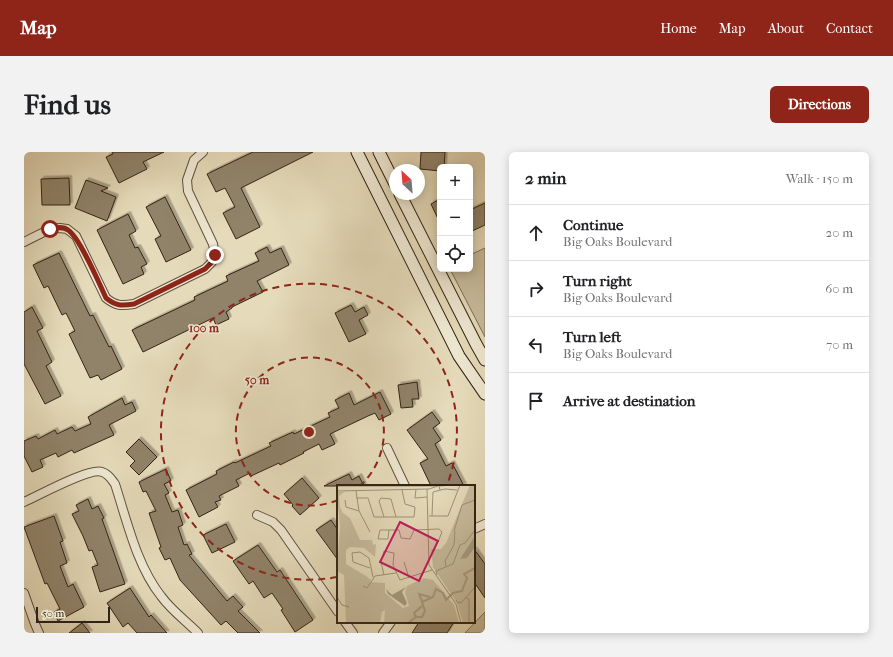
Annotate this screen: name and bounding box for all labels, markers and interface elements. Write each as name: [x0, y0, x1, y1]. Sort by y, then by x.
text: Map: [20, 17, 56, 39]
text: Home: [660, 20, 697, 37]
text: Map: [719, 20, 746, 37]
text: About: [768, 20, 804, 37]
text: Contact: [826, 20, 873, 37]
button: Directions: [770, 86, 869, 123]
text: Find us: [24, 88, 111, 121]
north arrow: [389, 164, 425, 200]
map controls: [437, 164, 473, 272]
button: +: [437, 164, 473, 200]
text: 2 min: [525, 168, 566, 188]
text: Walk · 150 m: [786, 171, 853, 186]
button: −: [437, 200, 473, 236]
text: Continue: [563, 216, 623, 234]
route start: [41, 220, 59, 238]
icon: ahead: [525, 222, 547, 244]
text: 20 m: [826, 225, 853, 240]
text: Big Oaks Boulevard: [563, 234, 672, 249]
button: locate: [437, 236, 473, 272]
route end: [206, 246, 224, 264]
text: Turn right: [563, 272, 632, 290]
icon: right: [525, 278, 547, 300]
text: 60 m: [825, 281, 853, 296]
text: Big Oaks Boulevard: [563, 290, 672, 305]
text: 100 m: [189, 321, 220, 335]
text: Turn left: [563, 328, 621, 346]
icon: left: [525, 334, 547, 356]
text: 70 m: [826, 337, 853, 352]
text: Big Oaks Boulevard: [563, 346, 672, 361]
text: 50 m: [245, 373, 270, 387]
icon: arrive: [525, 390, 547, 412]
text: Arrive at destination: [563, 392, 695, 410]
centre of rings: [302, 425, 316, 439]
inset map: [337, 485, 475, 623]
scale bar: [36, 605, 110, 624]
text: 50 m: [42, 607, 64, 620]

